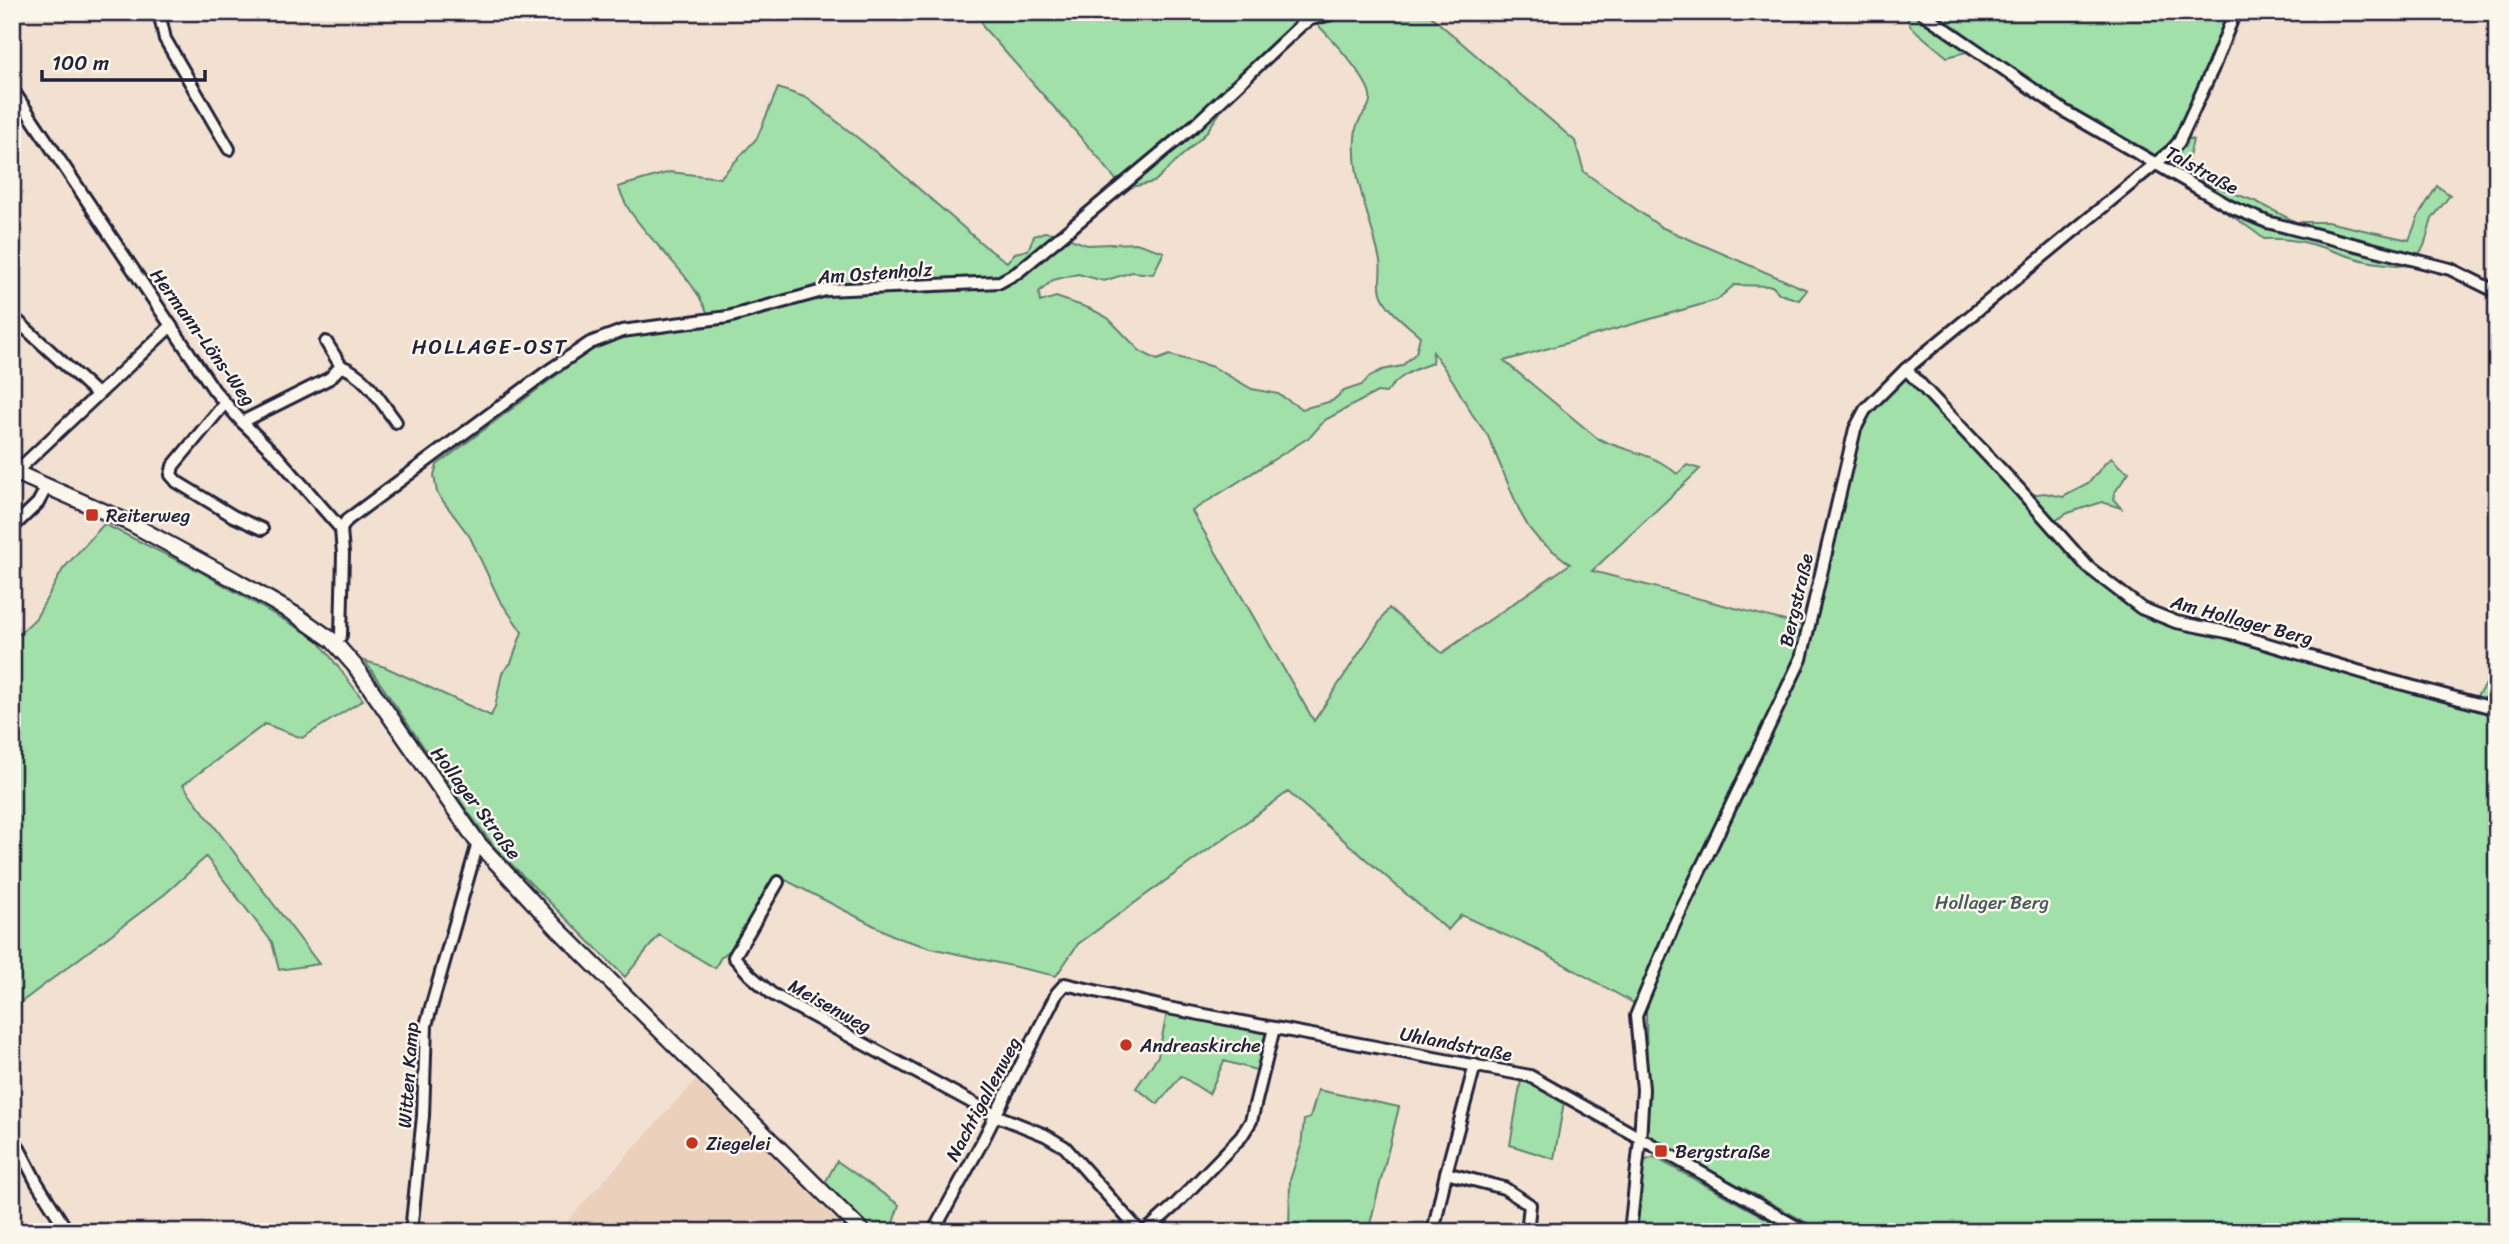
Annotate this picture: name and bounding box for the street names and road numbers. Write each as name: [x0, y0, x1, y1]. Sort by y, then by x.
street label: Talstraße: [2159, 136, 2245, 204]
street label: Am Ostenholz: [816, 252, 934, 294]
street label: Hermann-Löns-Weg: [141, 261, 265, 413]
street label: Bergstraße: [1769, 550, 1823, 650]
street label: Am Hollager Berg: [2166, 585, 2317, 655]
street label: Hollager Straße: [422, 739, 530, 867]
street label: Meisenweg: [782, 969, 878, 1043]
street label: Uhlandstraße: [1397, 1017, 1515, 1071]
street label: Witten Kamp: [388, 1021, 428, 1129]
street label: Nachtigallenweg: [936, 1031, 1030, 1167]

